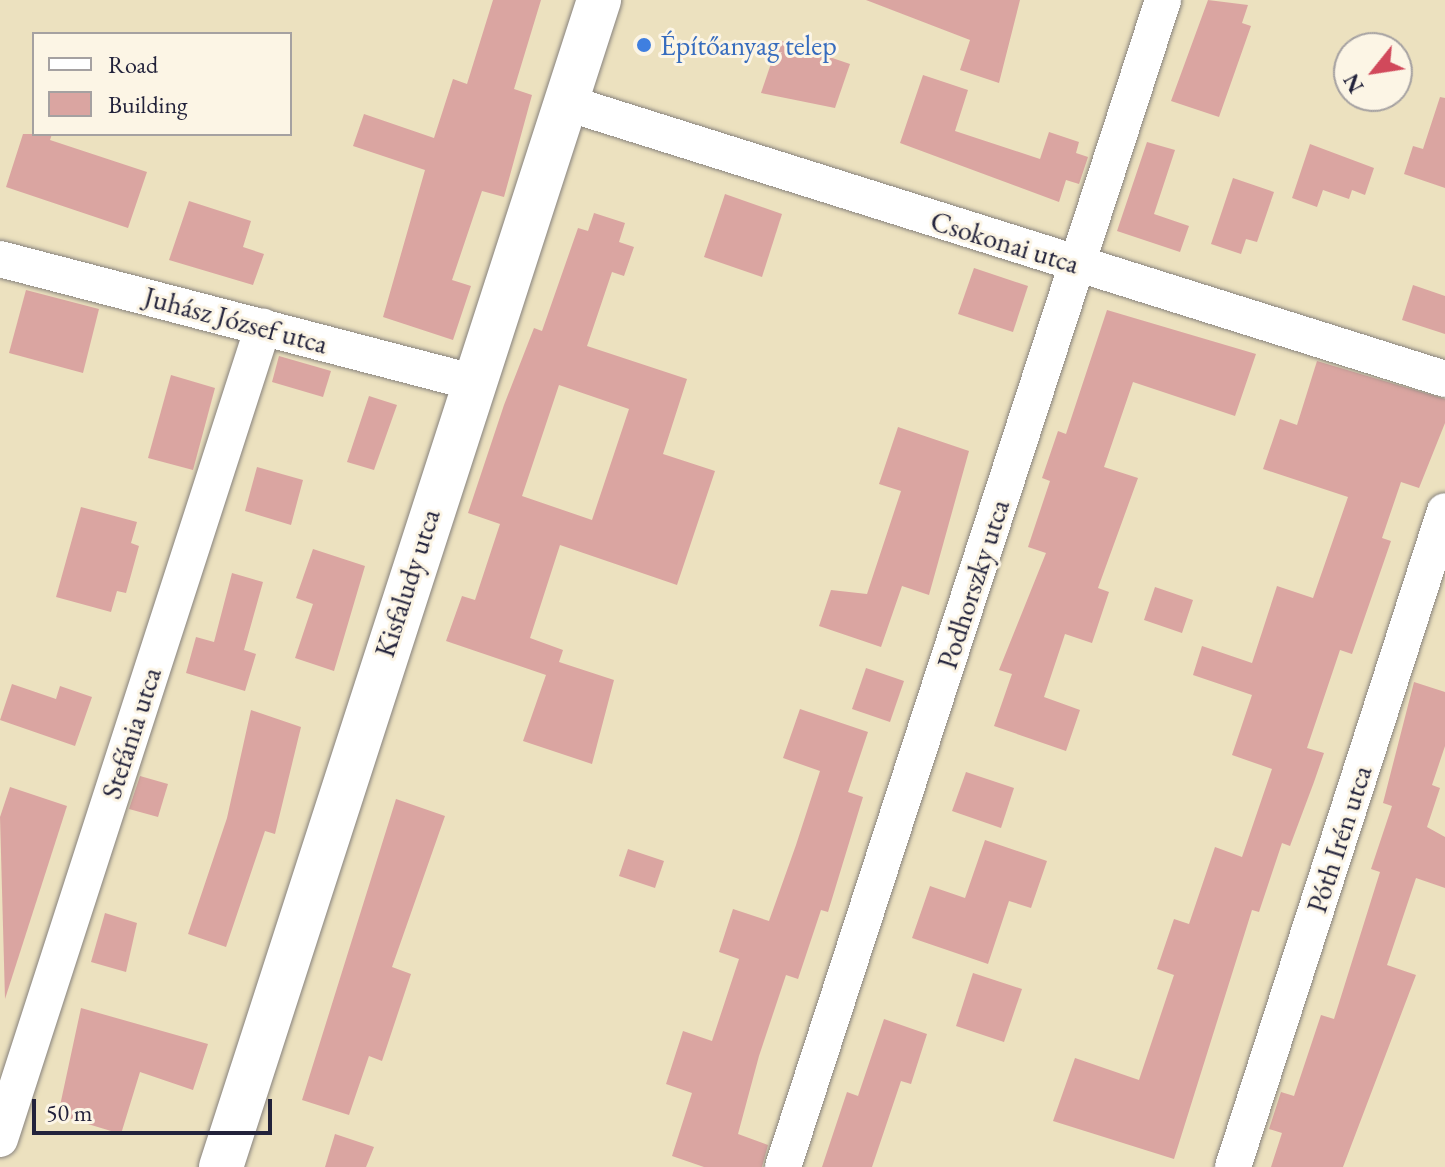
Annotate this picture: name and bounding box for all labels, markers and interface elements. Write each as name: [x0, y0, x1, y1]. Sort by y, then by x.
place label: Építőanyag telep: [660, 28, 837, 62]
legend: [32, 32, 292, 136]
north arrow: [1333, 32, 1413, 112]
marker: Építőanyag telep: [635, 36, 653, 54]
text: Road: [108, 49, 158, 80]
text: N: [1337, 68, 1371, 98]
text: Building: [108, 89, 188, 120]
street label: Csokonai utca: [927, 203, 1083, 281]
street label: Juhász József utca: [140, 279, 332, 361]
street label: Podhorszky utca: [930, 495, 1016, 673]
street label: Kisfaludy utca: [367, 505, 447, 661]
street label: Stefánia utca: [94, 663, 168, 803]
street label: Póth Irén utca: [1299, 761, 1379, 917]
scale bar: [36, 1083, 276, 1133]
text: 50 m: [46, 1097, 93, 1128]

